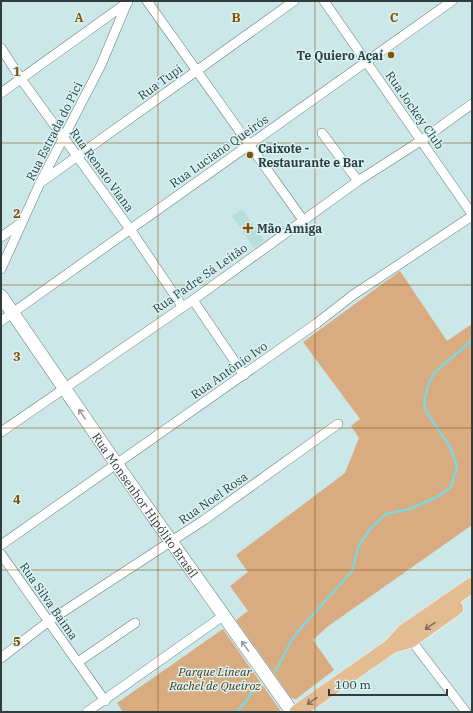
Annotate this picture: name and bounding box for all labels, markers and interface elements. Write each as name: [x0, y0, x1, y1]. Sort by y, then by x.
text: A: [74, 9, 84, 26]
text: B: [231, 9, 241, 26]
text: C: [390, 9, 399, 26]
place label: Te Quiero Açaí: [297, 48, 383, 63]
marker: Te Quiero Açaí: [386, 50, 396, 60]
street label: Rua Tupi: [135, 61, 185, 103]
text: 1: [13, 63, 21, 80]
street label: Rua Jockey Club: [383, 68, 447, 152]
street label: Rua Estrada do Pici: [23, 79, 86, 183]
street label: Rua Luciano Queirós: [167, 111, 271, 191]
street label: Rua Renato Viana: [67, 125, 137, 215]
place label: Caixote - Restaurante e Bar: [258, 141, 364, 170]
marker: Caixote - Restaurante e Bar: [245, 150, 255, 160]
text: 2: [13, 205, 21, 222]
place label: Mão Amiga: [257, 221, 322, 236]
marker: Mão Amiga: [242, 222, 254, 234]
street label: Rua Padre Sá Leitão: [150, 240, 250, 316]
street label: Rua Antônio Ivo: [188, 338, 270, 402]
text: 3: [13, 348, 21, 365]
one-way arrow: [78, 409, 86, 420]
street label: Rua Monsenhor Hipólito Brasil: [89, 429, 202, 581]
street label: Rua Noel Rosa: [176, 468, 251, 527]
text: 4: [13, 491, 21, 508]
street label: Rua Silva Baima: [17, 559, 82, 643]
one-way arrow: [425, 622, 436, 630]
text: 5: [13, 633, 21, 650]
one-way arrow: [241, 641, 249, 652]
park label: Parque Linear Rachel de Queiroz: [168, 664, 261, 693]
scale bar: [329, 671, 447, 697]
text: 100 m: [335, 677, 371, 692]
one-way arrow: [307, 697, 318, 705]

